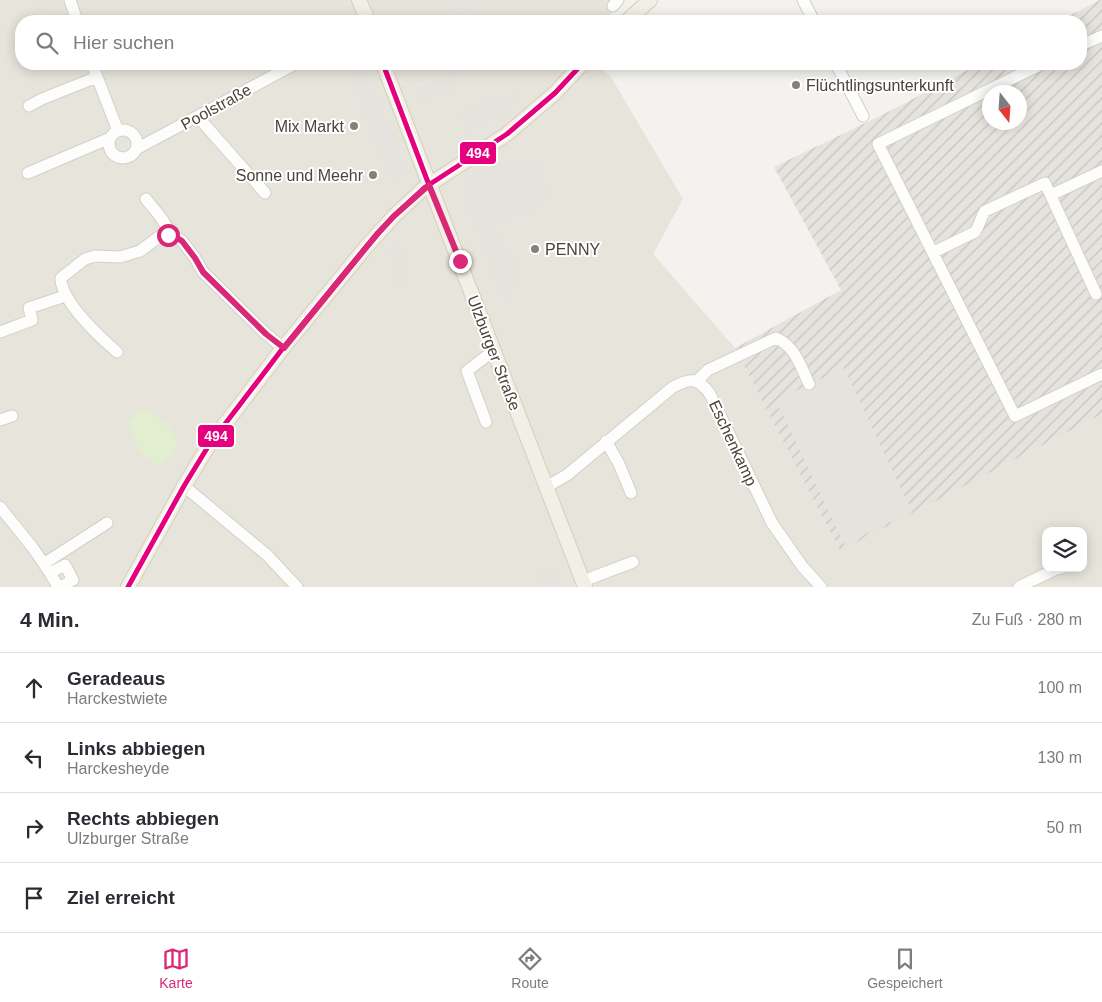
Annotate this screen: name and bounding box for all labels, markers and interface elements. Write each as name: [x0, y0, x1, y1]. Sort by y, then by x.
search box: [15, 15, 1087, 70]
icon: search: [33, 29, 61, 57]
text: Hier suchen: [73, 32, 174, 53]
place label: Flüchtlingsunterkunft: [806, 77, 954, 94]
marker: Flüchtlingsunterkunft: [790, 79, 802, 91]
street label: Poolstraße: [178, 81, 254, 133]
north arrow: [982, 85, 1027, 130]
place label: Mix Markt: [275, 118, 345, 135]
marker: Mix Markt: [348, 120, 360, 132]
line badge: 494: [459, 141, 497, 165]
text: 494: [466, 145, 490, 161]
place label: Sonne und Meehr: [236, 167, 364, 184]
marker: Sonne und Meehr: [367, 169, 379, 181]
route start: [157, 224, 180, 247]
place label: PENNY: [545, 241, 600, 258]
marker: PENNY: [529, 243, 541, 255]
route end: [449, 250, 472, 273]
street label: Ulzburger Straße: [464, 293, 524, 413]
street label: Eschenkamp: [706, 397, 760, 489]
line badge: 494: [197, 424, 235, 448]
text: 494: [204, 428, 228, 444]
map controls: [1042, 527, 1087, 572]
button: layers: [1042, 527, 1087, 572]
text: 4 Min.: [20, 608, 80, 631]
text: Zu Fuß · 280 m: [972, 611, 1082, 628]
text: Geradeaus: [67, 668, 165, 689]
icon: ahead: [20, 674, 48, 702]
text: 100 m: [1038, 679, 1082, 696]
text: Harckestwiete: [67, 690, 167, 707]
text: Links abbiegen: [67, 738, 205, 759]
icon: left: [20, 744, 48, 772]
text: 130 m: [1038, 749, 1082, 766]
text: Harckesheyde: [67, 760, 169, 777]
text: Rechts abbiegen: [67, 808, 219, 829]
icon: right: [20, 814, 48, 842]
text: 50 m: [1046, 819, 1082, 836]
text: Ulzburger Straße: [67, 830, 189, 847]
icon: arrive: [20, 884, 48, 912]
text: Ziel erreicht: [67, 887, 175, 908]
tab: Karte: [159, 945, 193, 991]
tab: Route: [511, 945, 549, 991]
tab: Gespeichert: [867, 945, 943, 991]

